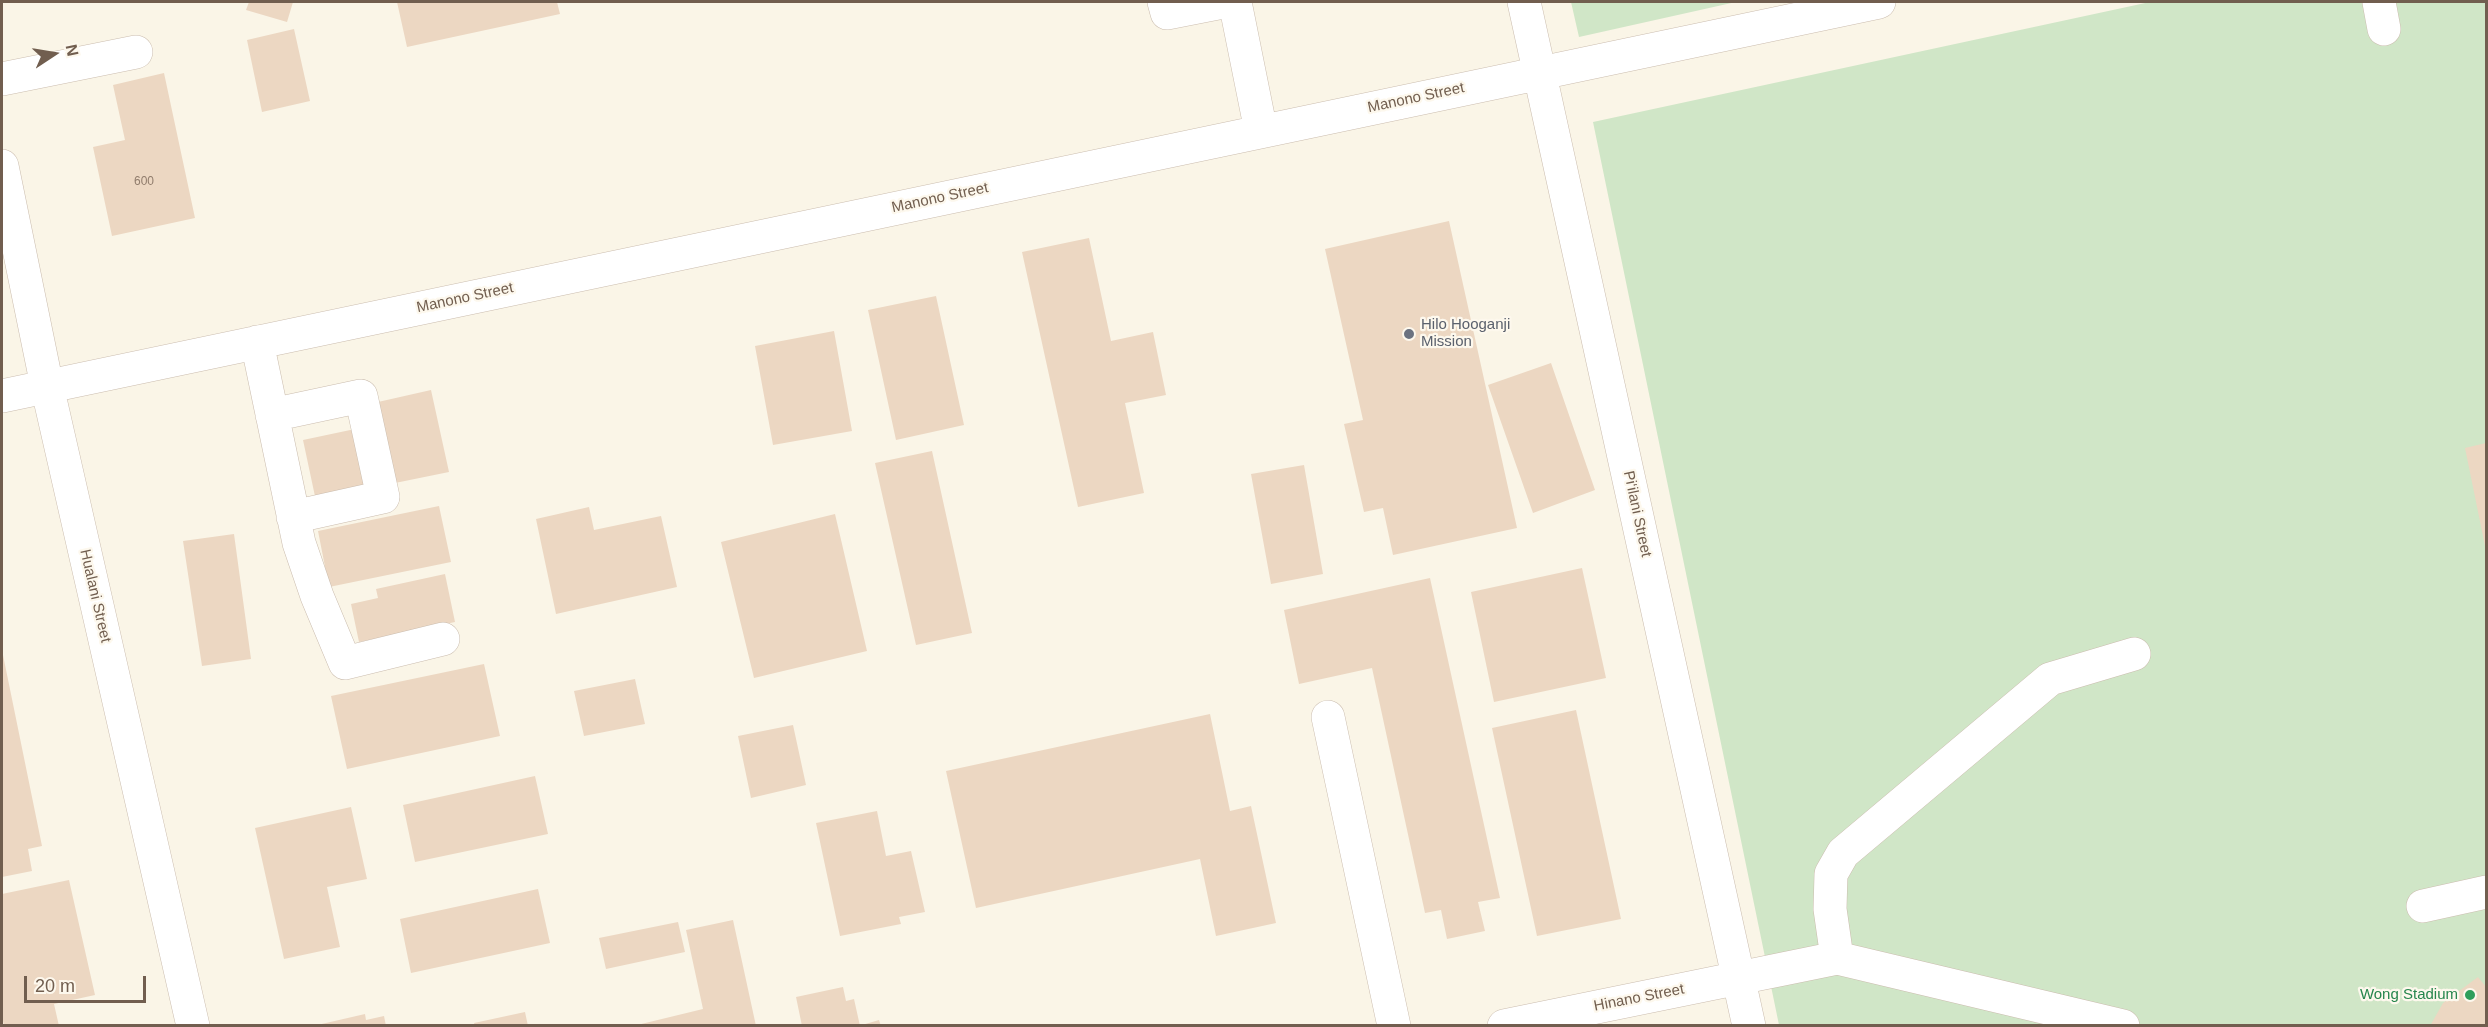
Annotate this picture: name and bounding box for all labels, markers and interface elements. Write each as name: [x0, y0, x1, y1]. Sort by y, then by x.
north arrow: [24, 24, 84, 84]
text: N: [63, 43, 82, 58]
street label: Manono Street: [1366, 79, 1466, 117]
house number: 600: [134, 175, 154, 189]
street label: Manono Street: [890, 179, 990, 217]
street label: Manono Street: [415, 279, 515, 317]
place label: Hilo Hooganji Mission: [1421, 316, 1510, 351]
marker: Hilo Hooganji Mission: [1402, 327, 1416, 341]
street label: Pi‘ilani Street: [1619, 469, 1655, 559]
street label: Hualani Street: [76, 548, 114, 644]
scale bar: [27, 964, 148, 1002]
text: 20 m: [35, 976, 75, 996]
street label: Hinano Street: [1592, 980, 1686, 1016]
place label: Wong Stadium: [2360, 986, 2458, 1004]
marker: Wong Stadium: [2463, 988, 2477, 1002]

